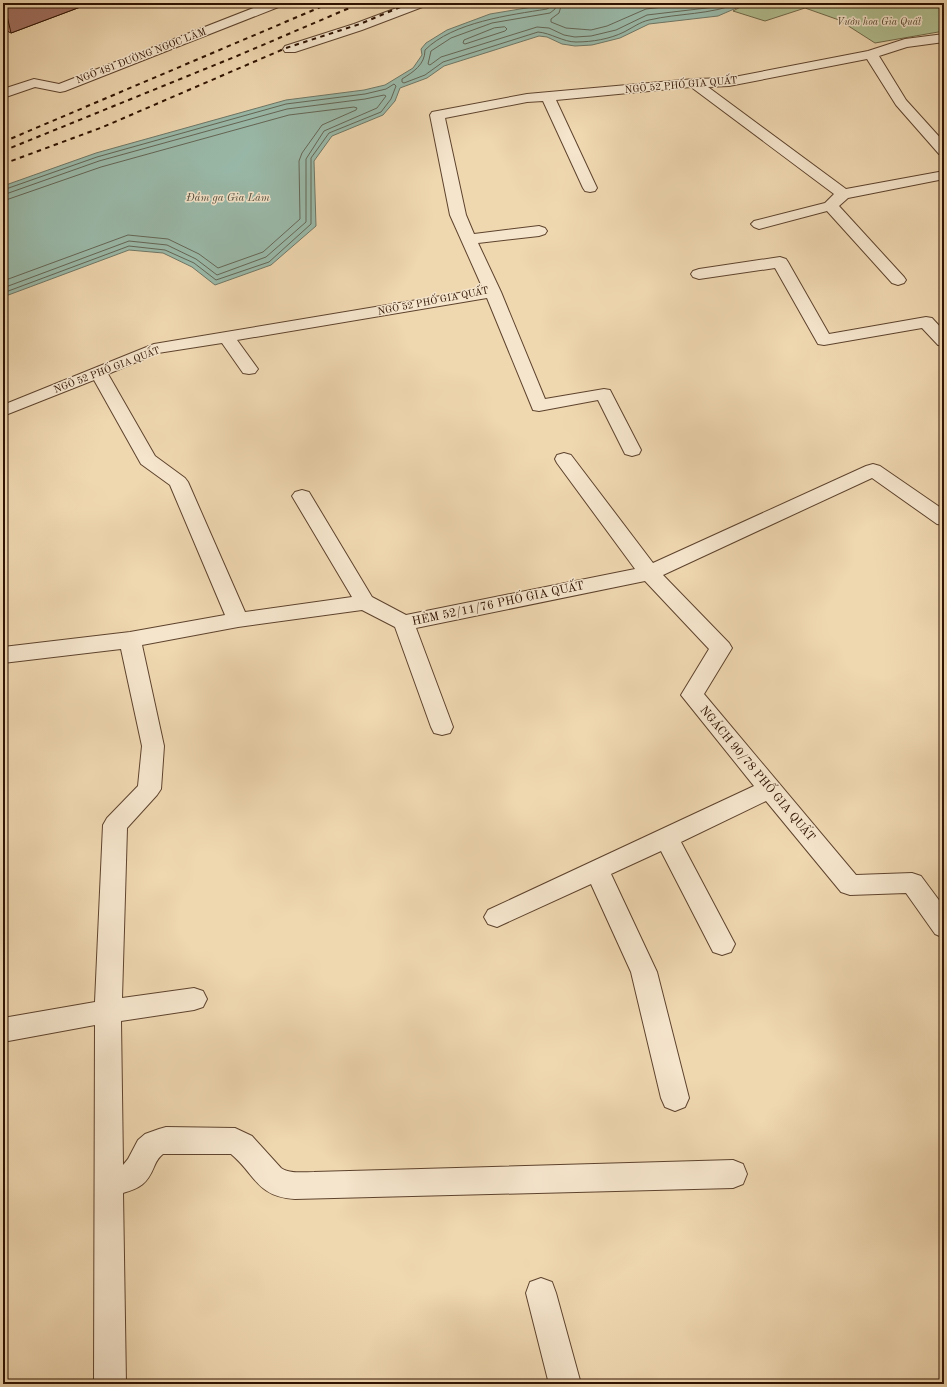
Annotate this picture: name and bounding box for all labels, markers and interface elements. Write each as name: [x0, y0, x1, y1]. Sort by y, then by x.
park label: Vườn hoa Gia Quất: [837, 17, 922, 27]
street label: NGÕ 481 ĐƯỜNG NGỌC LÂM: [74, 25, 208, 86]
street label: NGÕ 52 PHỐ GIA QUẤT: [624, 72, 738, 95]
water label: Đầm ga Gia Lâm: [185, 192, 270, 204]
street label: NGÕ 52 PHỐ GIA QUẤT: [376, 282, 489, 317]
street label: NGÕ 52 PHỐ GIA QUẤT: [51, 342, 161, 395]
street label: HẺM 52/11/76 PHỐ GIA QUẤT: [410, 575, 585, 628]
street label: NGÁCH 90/78 PHỐ GIA QUẤT: [697, 701, 821, 844]

